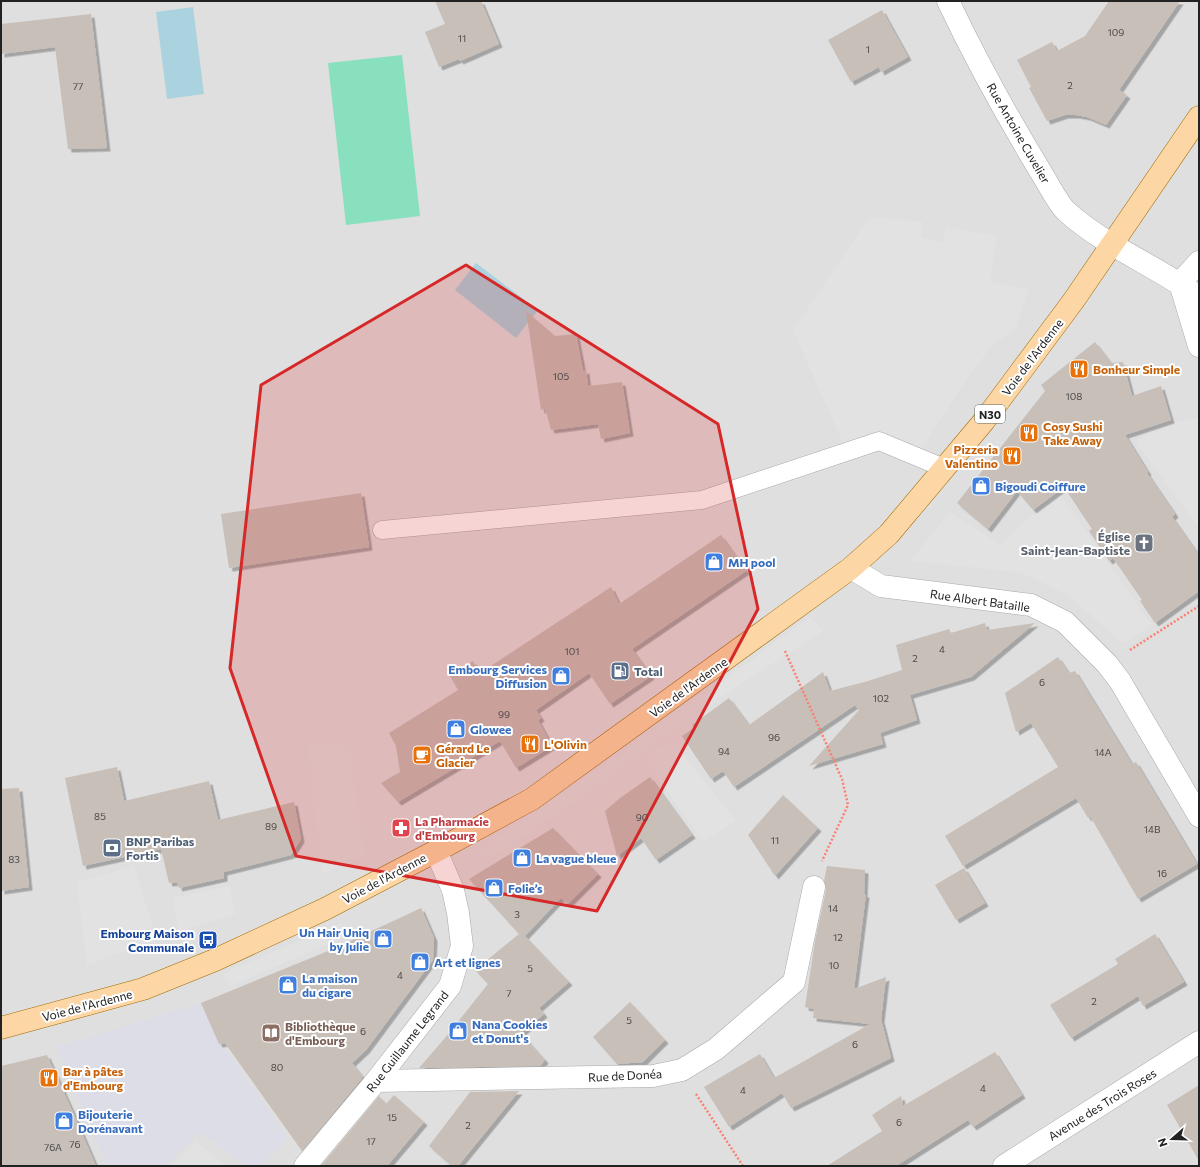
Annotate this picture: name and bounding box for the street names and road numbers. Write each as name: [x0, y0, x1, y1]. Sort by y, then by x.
street label: Rue Antoine Cuvelier: [985, 80, 1054, 186]
street label: Voie de l'Ardenne: [998, 316, 1066, 398]
road number: N30: [975, 405, 1005, 423]
street label: Rue Albert Bataille: [929, 586, 1031, 614]
street label: Voie de l'Ardenne: [646, 654, 730, 720]
street label: Voie de l'Ardenne: [340, 850, 428, 906]
street label: Voie de l'Ardenne: [40, 986, 134, 1024]
street label: Rue Guillaume Legrand: [363, 988, 451, 1094]
street label: Avenue des Trois Roses: [1045, 1065, 1159, 1143]
street label: Rue de Donéa: [588, 1066, 662, 1084]

